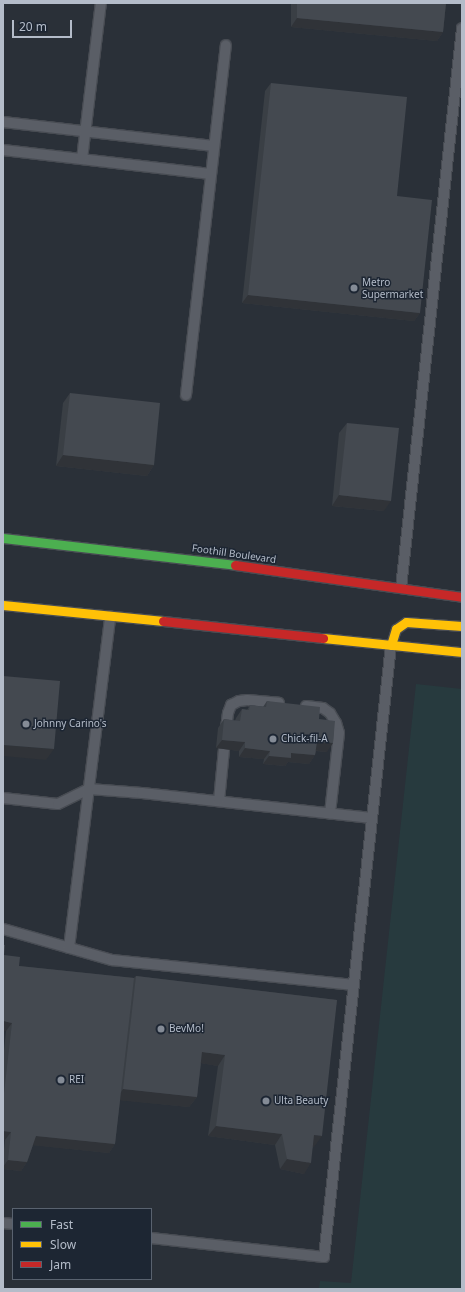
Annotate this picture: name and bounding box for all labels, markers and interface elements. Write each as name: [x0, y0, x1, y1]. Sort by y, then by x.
scale bar: [14, 12, 74, 38]
text: 20 m: [19, 18, 47, 35]
place label: Metro Supermarket: [362, 276, 423, 300]
marker: Metro Supermarket: [349, 283, 359, 293]
street label: Foothill Boulevard: [191, 542, 277, 566]
place label: Johnny Carino's: [34, 718, 107, 730]
marker: Johnny Carino's: [21, 719, 31, 729]
place label: Chick-fil-A: [281, 733, 328, 745]
marker: Chick-fil-A: [268, 734, 278, 744]
place label: BevMo!: [169, 1023, 204, 1035]
marker: BevMo!: [156, 1024, 166, 1034]
place label: REI: [69, 1074, 84, 1086]
marker: REI: [56, 1075, 66, 1085]
place label: Ulta Beauty: [274, 1095, 328, 1107]
marker: Ulta Beauty: [261, 1096, 271, 1106]
legend: [12, 1208, 152, 1280]
text: Fast: [50, 1216, 73, 1233]
text: Slow: [50, 1236, 76, 1253]
text: Jam: [50, 1256, 71, 1273]

